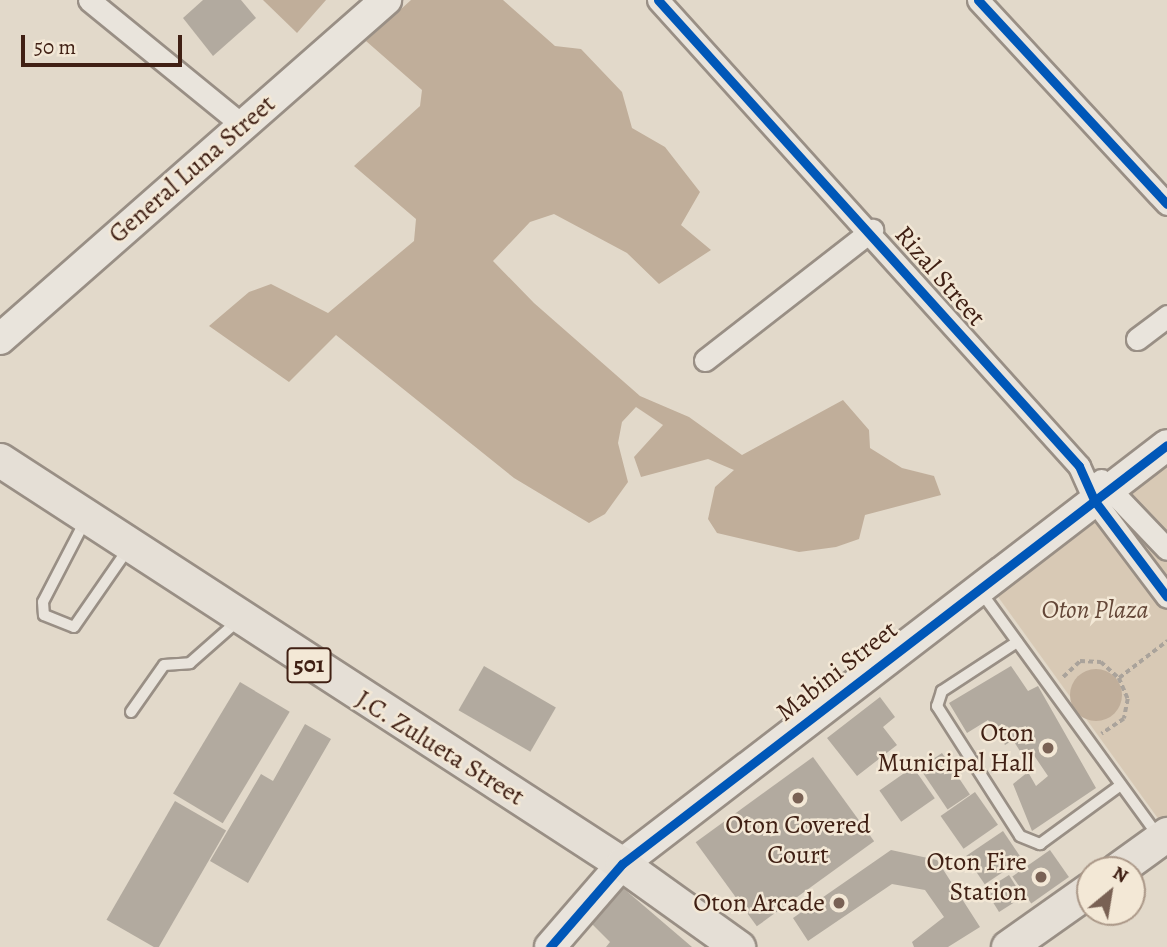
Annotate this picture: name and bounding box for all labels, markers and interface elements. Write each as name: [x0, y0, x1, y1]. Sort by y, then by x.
scale bar: [24, 21, 186, 65]
text: 50 m: [34, 33, 76, 61]
street label: General Luna Street: [102, 88, 282, 250]
street label: Rizal Street: [888, 220, 992, 332]
park label: Oton Plaza: [1042, 594, 1148, 626]
street label: Mabini Street: [770, 614, 904, 728]
road number: 501: [286, 644, 332, 686]
street label: J.C. Zulueta Street: [350, 684, 530, 812]
place label: Oton Municipal Hall: [877, 717, 1034, 778]
marker: Oton Municipal Hall: [1040, 740, 1056, 756]
marker: Oton Covered Court: [790, 790, 806, 806]
place label: Oton Covered Court: [725, 809, 871, 870]
place label: Oton Fire Station: [927, 846, 1027, 908]
north arrow: [1076, 856, 1146, 926]
text: N: [1108, 860, 1133, 889]
marker: Oton Fire Station: [1033, 869, 1049, 885]
place label: Oton Arcade: [693, 887, 825, 919]
marker: Oton Arcade: [831, 895, 847, 911]

